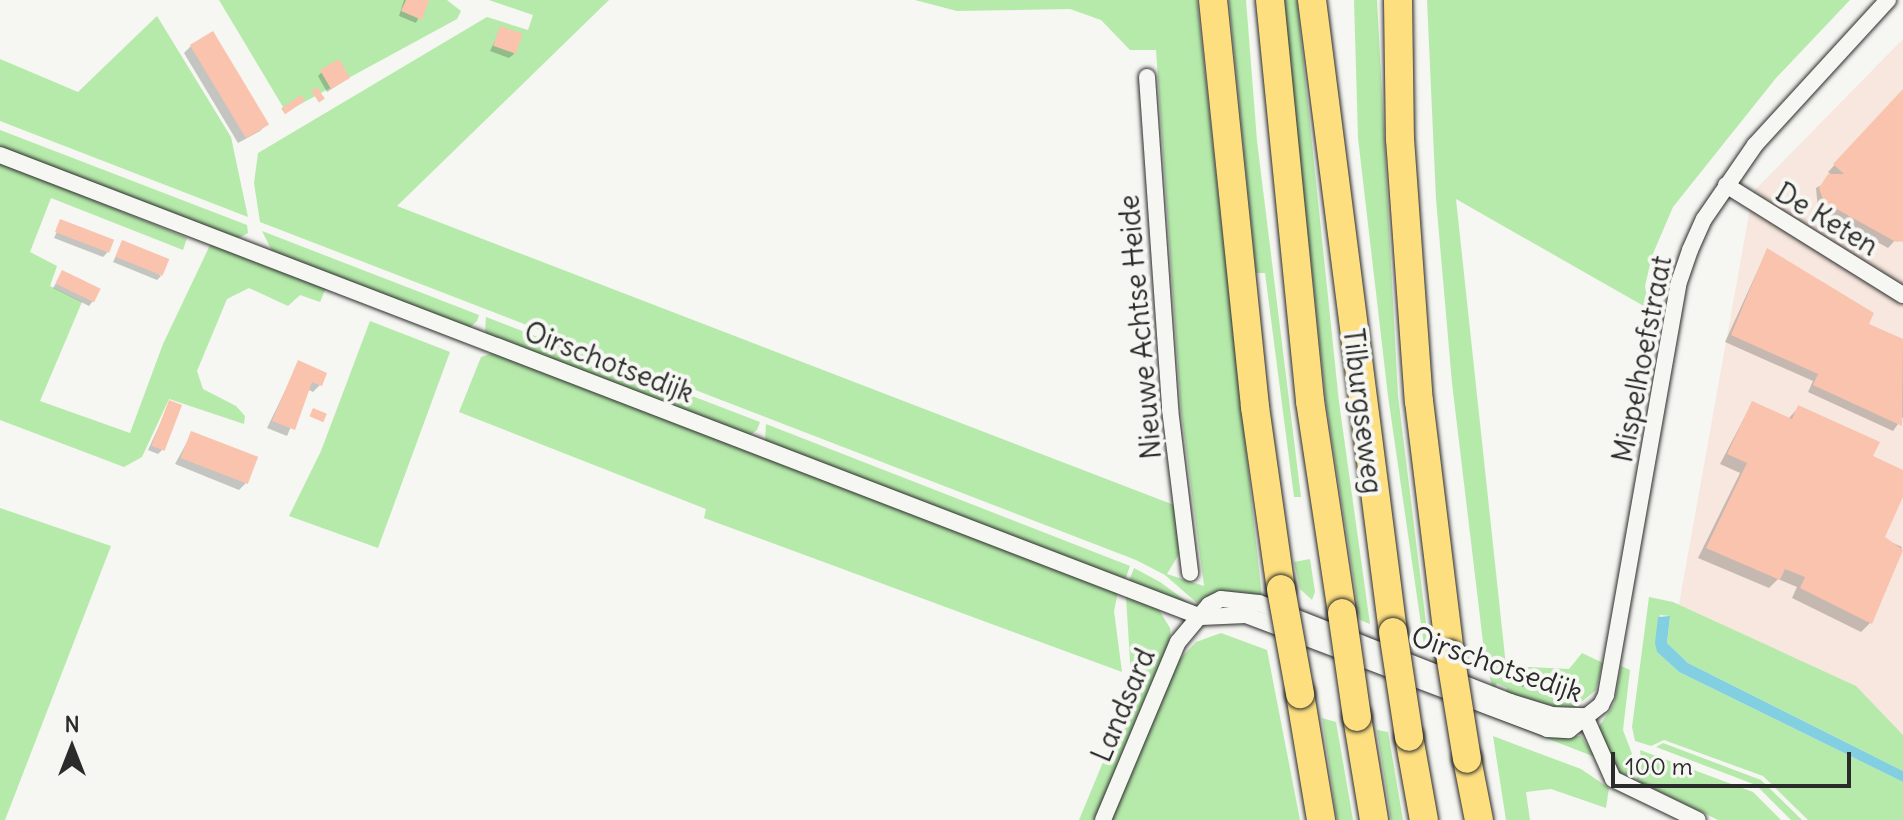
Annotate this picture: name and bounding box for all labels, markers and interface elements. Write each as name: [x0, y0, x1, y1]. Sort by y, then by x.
street label: De Keten: [1770, 175, 1884, 263]
street label: Nieuwe Achtse Heide: [1112, 193, 1168, 461]
street label: Mispelhoefstraat: [1606, 253, 1678, 465]
street label: Oirschotsedijk: [520, 314, 698, 410]
street label: Tilburgseweg: [1336, 326, 1390, 496]
street label: Oirschotsedijk: [1407, 619, 1587, 709]
street label: Landsard: [1084, 643, 1162, 767]
north arrow: [32, 708, 112, 788]
text: N: [64, 710, 80, 738]
scale bar: [1615, 736, 1855, 786]
text: 100 m: [1625, 751, 1693, 781]

